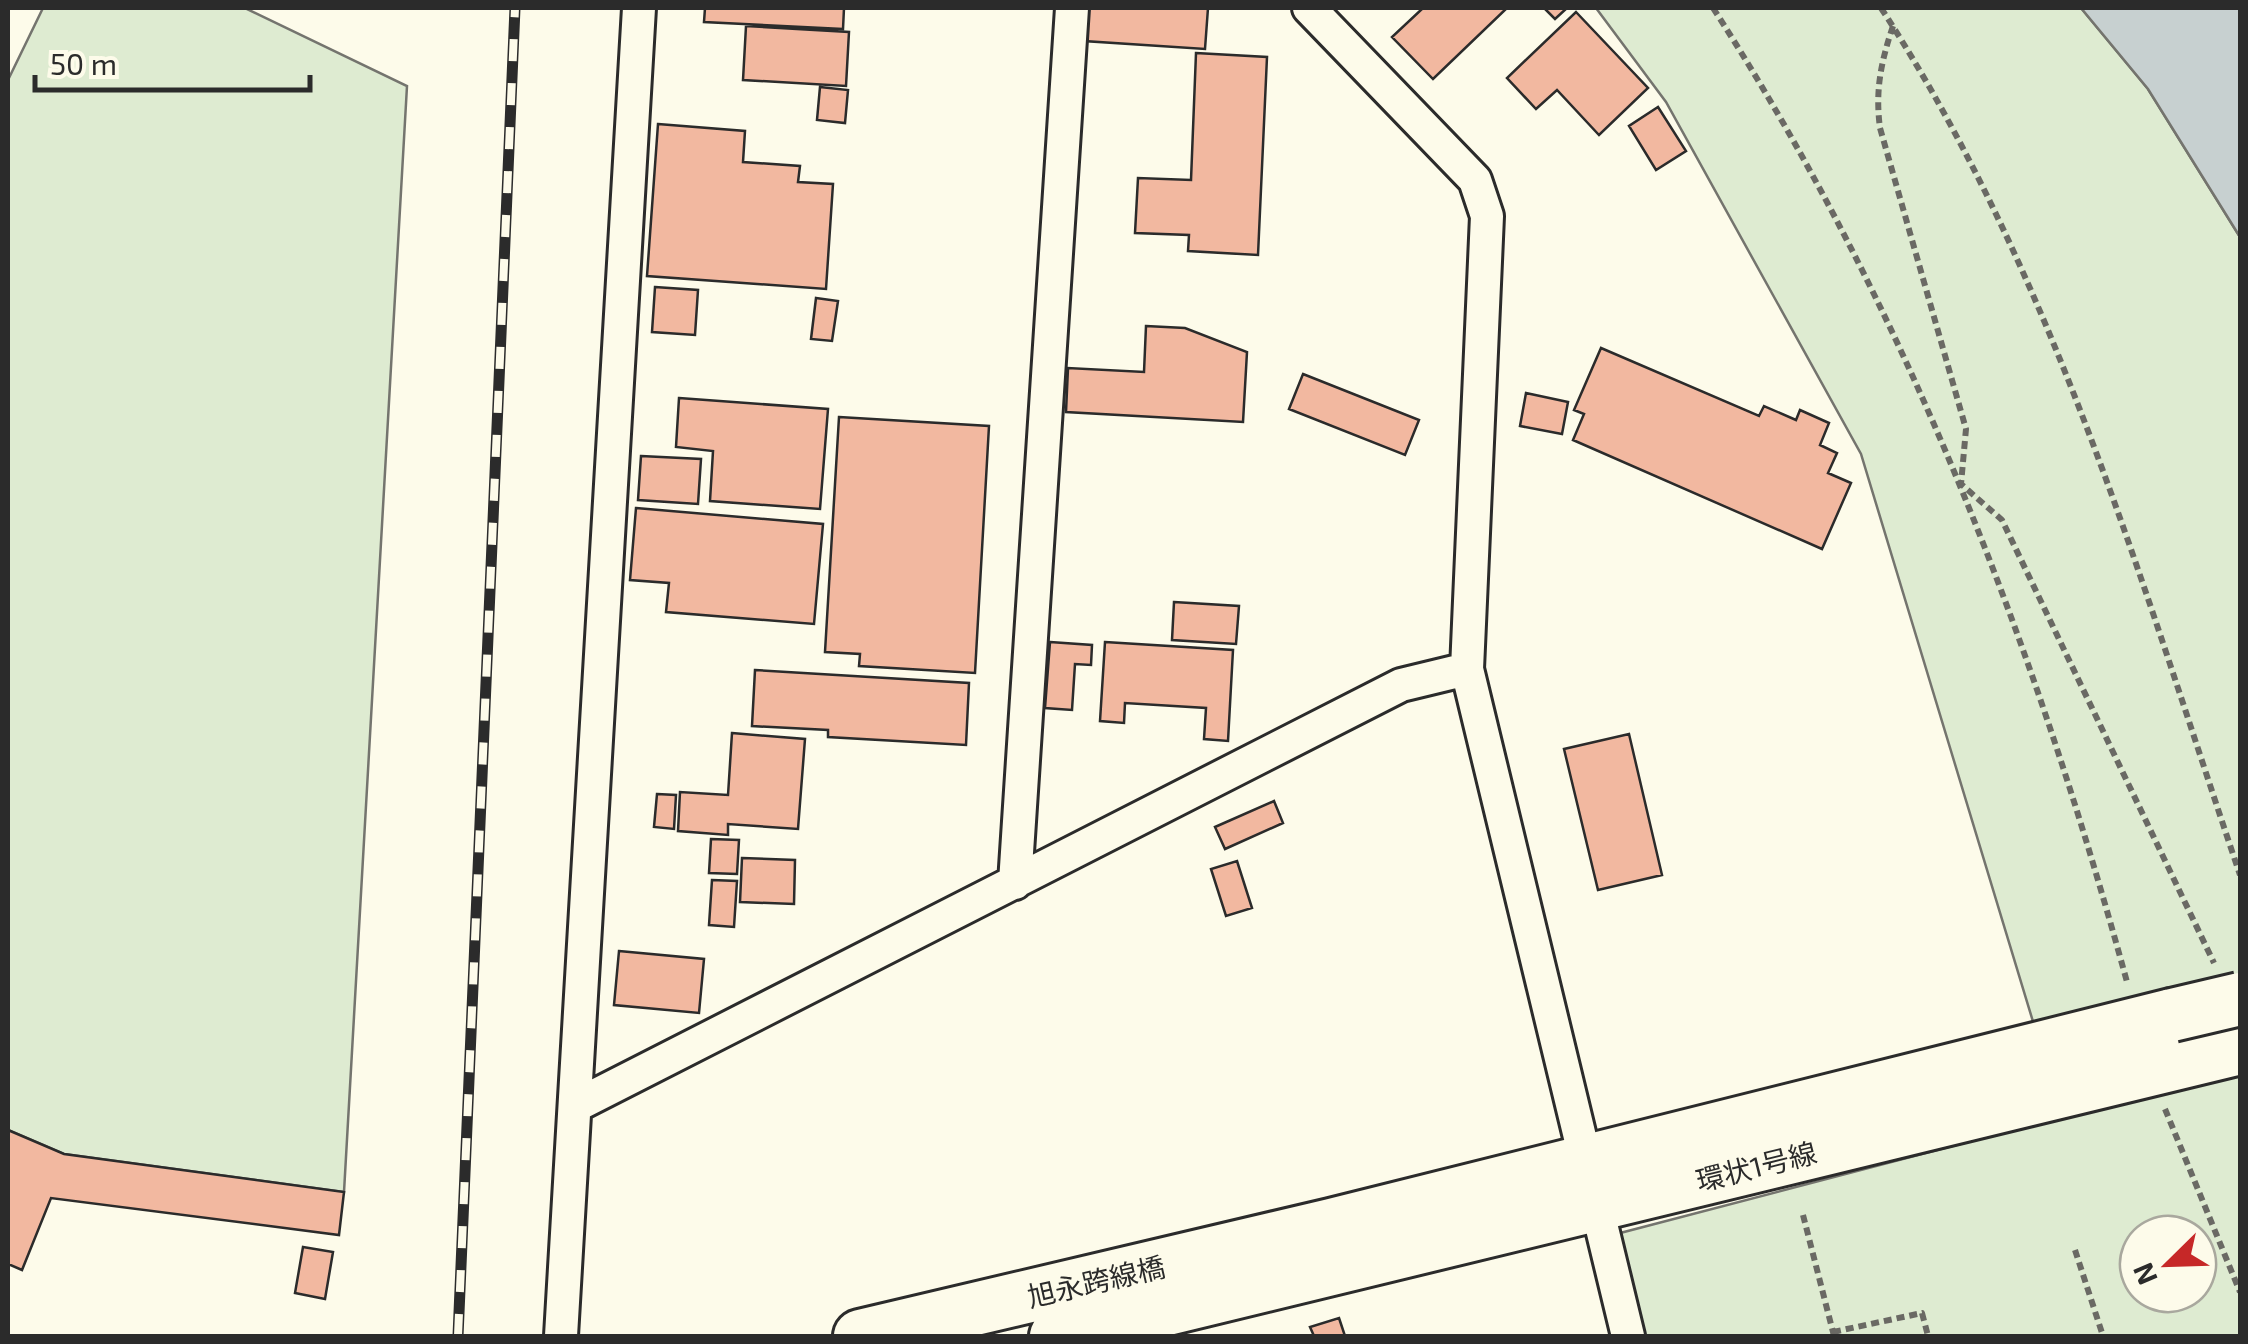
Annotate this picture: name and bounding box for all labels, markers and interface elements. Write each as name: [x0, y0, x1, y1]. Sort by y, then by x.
scale bar: [35, 30, 310, 92]
text: 50 m: [50, 45, 117, 81]
street label: 環状1号線: [1692, 1135, 1820, 1197]
north arrow: [2118, 1214, 2218, 1314]
street label: 旭永跨線橋: [1024, 1249, 1168, 1313]
text: N: [2124, 1258, 2164, 1290]

